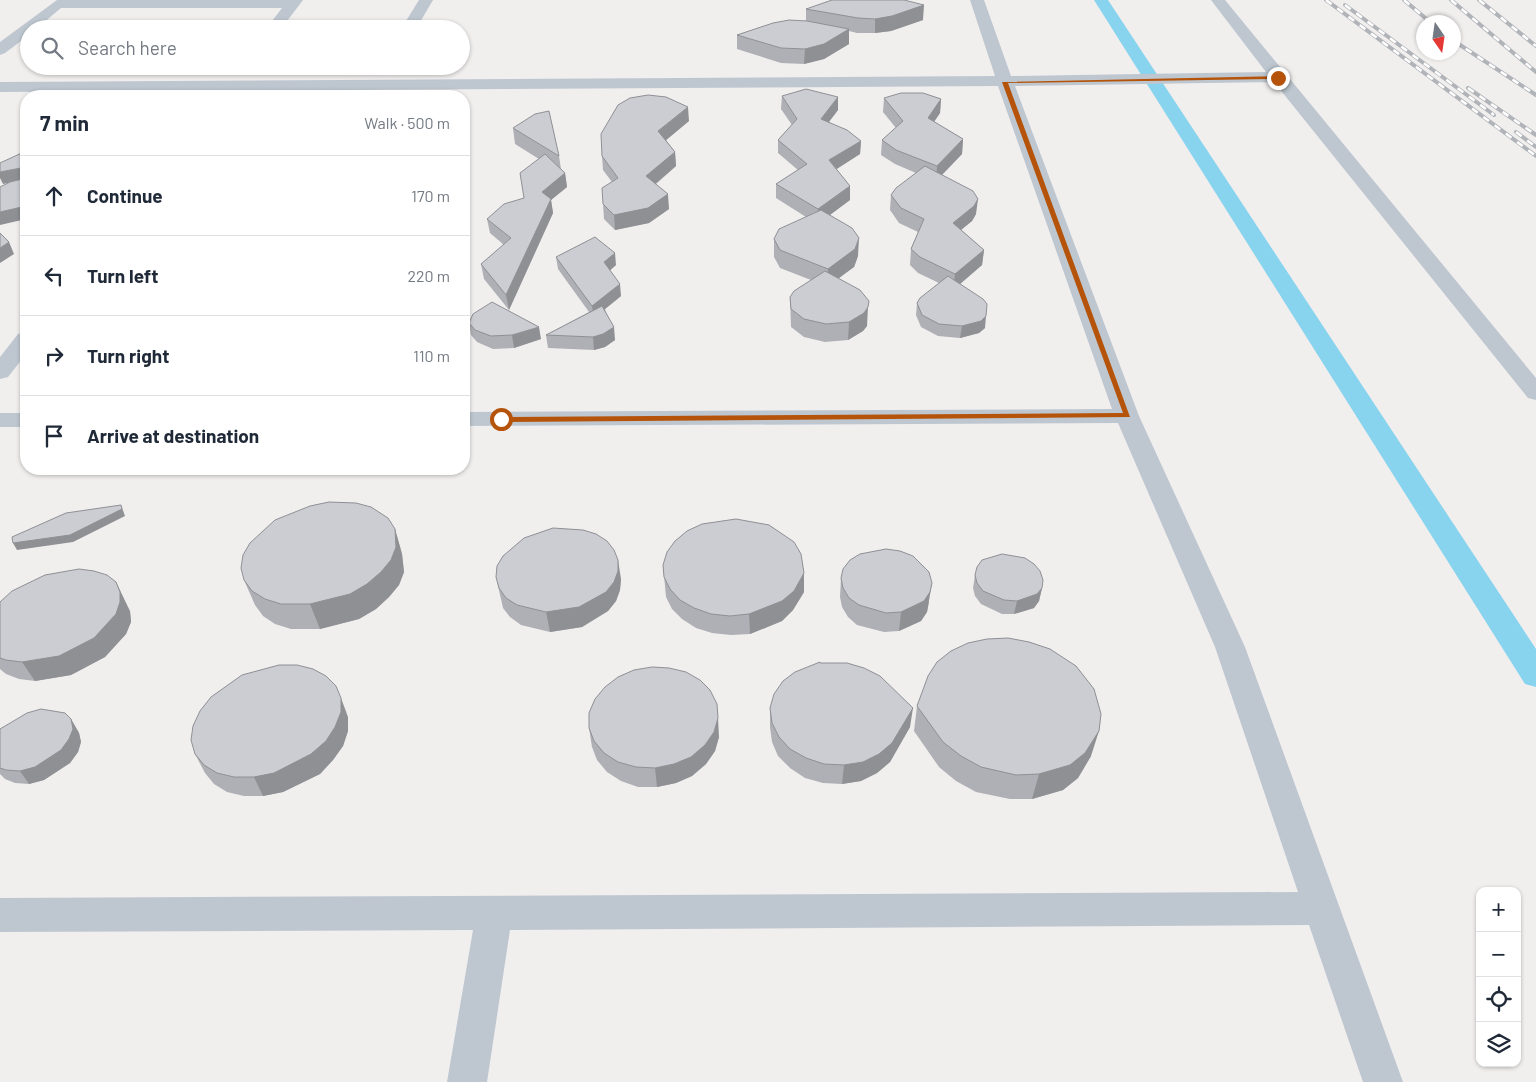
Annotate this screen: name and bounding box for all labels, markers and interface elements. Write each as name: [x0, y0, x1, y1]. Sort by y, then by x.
north arrow: [1416, 15, 1461, 60]
search box: [20, 20, 470, 75]
icon: search: [38, 34, 66, 62]
text: Search here: [78, 36, 177, 59]
route end: [1267, 67, 1290, 90]
text: 7 min: [40, 110, 89, 135]
text: Walk · 500 m: [364, 113, 450, 132]
icon: ahead: [40, 182, 68, 210]
text: Continue: [87, 184, 163, 207]
text: 170 m: [411, 186, 450, 205]
icon: left: [40, 262, 68, 290]
text: Turn left: [87, 264, 158, 287]
text: 220 m: [407, 266, 450, 285]
icon: right: [40, 342, 68, 370]
text: Turn right: [87, 344, 169, 367]
text: 110 m: [413, 346, 450, 365]
route start: [490, 408, 513, 431]
icon: arrive: [40, 422, 68, 450]
text: Arrive at destination: [87, 424, 259, 447]
map controls: [1476, 887, 1521, 1067]
button: +: [1476, 887, 1521, 932]
button: −: [1476, 932, 1521, 977]
button: locate: [1476, 977, 1521, 1022]
button: layers: [1476, 1022, 1521, 1067]

